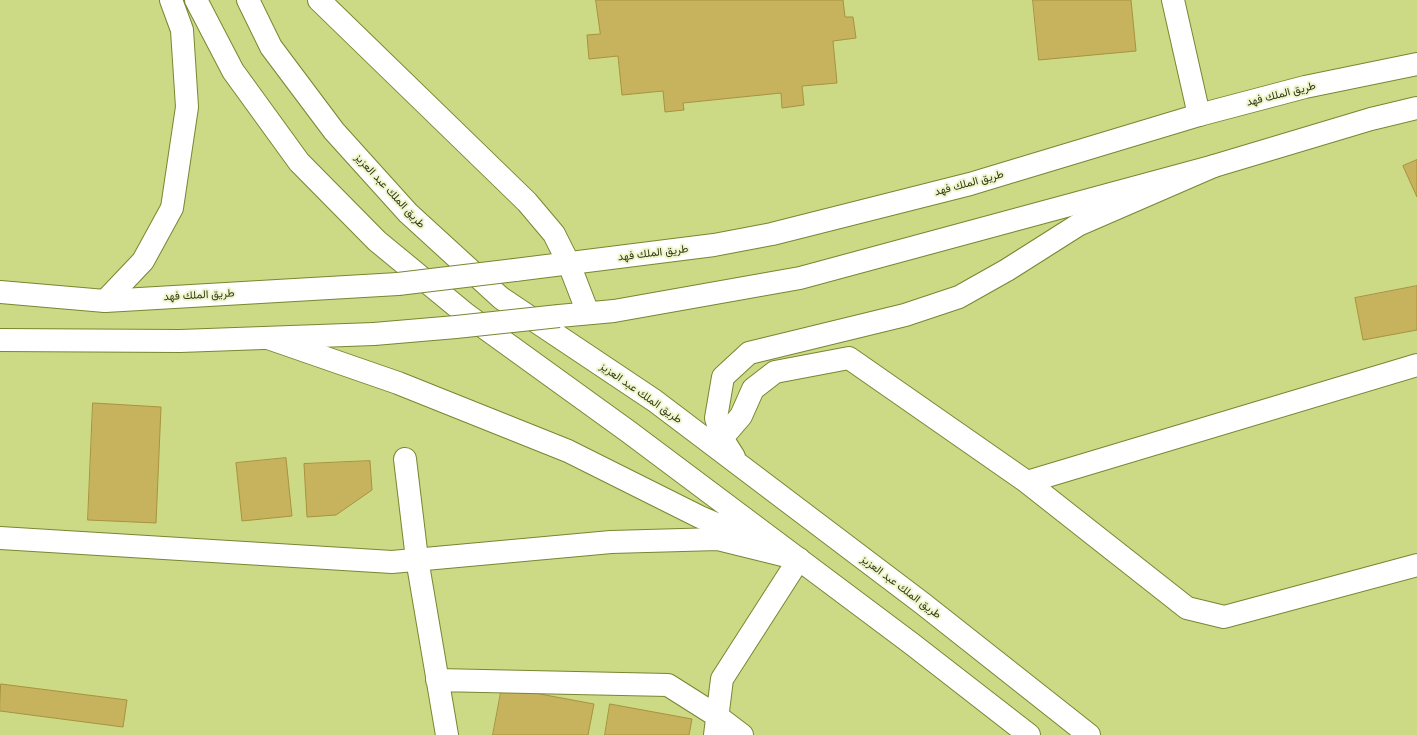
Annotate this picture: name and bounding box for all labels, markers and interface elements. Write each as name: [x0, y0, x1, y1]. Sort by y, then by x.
street label: طريق الملك فهد: [1245, 79, 1317, 109]
street label: طريق الملك عبد العزيز: [352, 151, 428, 231]
street label: طريق الملك فهد: [933, 167, 1005, 199]
street label: طريق الملك فهد: [617, 242, 689, 264]
street label: طريق الملك فهد: [163, 287, 235, 303]
street label: طريق الملك عبد العزيز: [597, 360, 685, 426]
street label: طريق الملك عبد العزيز: [858, 552, 944, 622]

